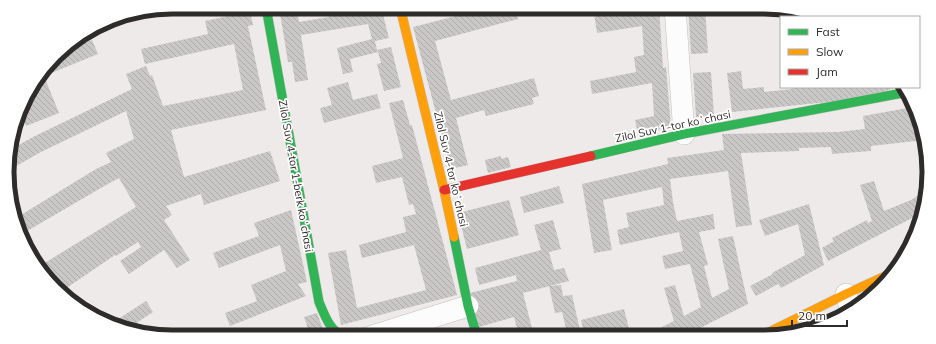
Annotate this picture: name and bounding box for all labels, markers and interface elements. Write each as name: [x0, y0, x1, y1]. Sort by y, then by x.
legend: [780, 16, 920, 88]
text: Fast: [816, 24, 840, 39]
text: Slow: [816, 44, 844, 59]
text: Jam: [816, 64, 838, 79]
street label: Zilol Suv 4-tor 1-berk koʻchasi: [276, 99, 316, 253]
street label: Zilol Suv 1-tor koʻchasi: [614, 107, 732, 145]
street label: Zilol Suv 4-tor koʻchasi: [431, 110, 471, 228]
scale bar: [792, 302, 847, 328]
text: 20 m: [798, 308, 826, 323]

